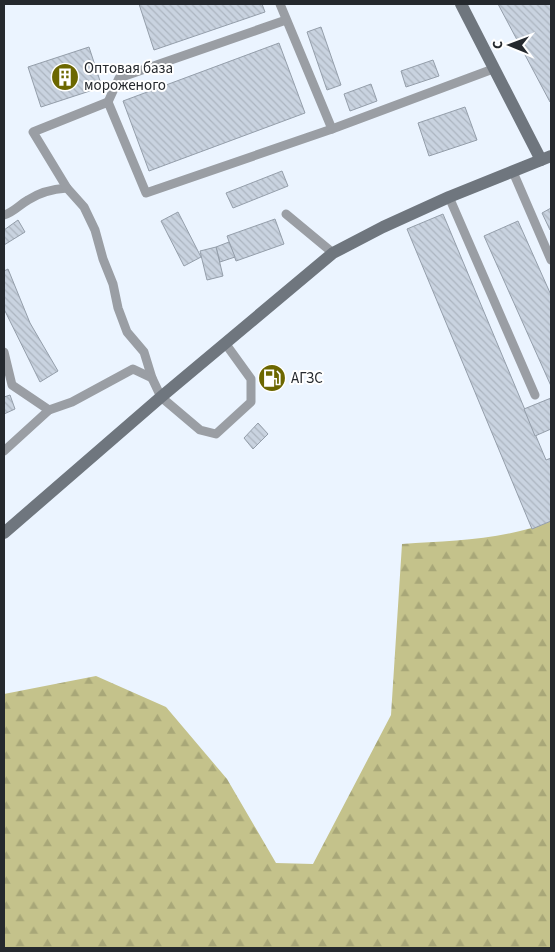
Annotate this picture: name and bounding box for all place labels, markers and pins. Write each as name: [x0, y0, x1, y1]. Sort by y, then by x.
place label: Оптовая база мороженого: [84, 58, 173, 96]
building icon: Оптовая база мороженого: [50, 62, 80, 92]
fuel station icon: АГЗС: [257, 363, 287, 393]
place label: АГЗС: [291, 368, 323, 389]

